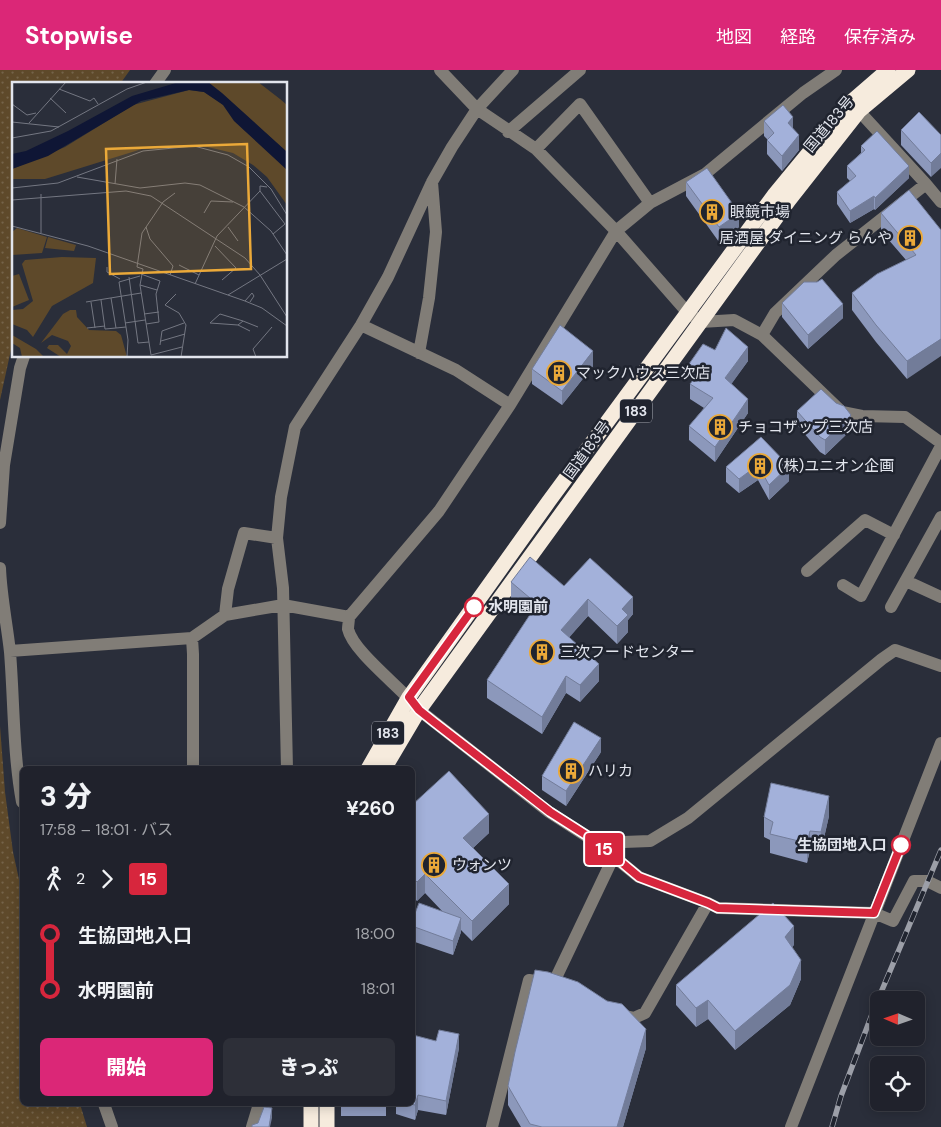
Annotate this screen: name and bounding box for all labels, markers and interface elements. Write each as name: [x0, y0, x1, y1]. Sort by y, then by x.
text: Stopwise: [25, 20, 133, 51]
text: 地図: [716, 25, 752, 49]
text: 経路: [780, 25, 816, 49]
text: 保存済み: [844, 25, 916, 49]
inset map: [12, 82, 288, 358]
street label: 国道183号: [800, 92, 858, 156]
building icon: 眼鏡市場: [699, 199, 725, 225]
place label: 眼鏡市場: [730, 202, 790, 222]
building icon: 居酒屋 ダイニング らんや: [897, 225, 923, 251]
place label: 居酒屋 ダイニング らんや: [719, 228, 892, 248]
building icon: マックハウス三次店: [546, 360, 572, 386]
place label: マックハウス三次店: [576, 363, 710, 383]
road number: 183: [620, 400, 652, 422]
building icon: チョコザップ三次店: [707, 414, 733, 440]
street label: 国道183号: [559, 417, 615, 483]
place label: チョコザップ三次店: [738, 417, 873, 437]
building icon: (株)ユニオン企画: [747, 453, 773, 479]
place label: (株)ユニオン企画: [778, 456, 894, 476]
marker: 水明園前: [464, 597, 484, 617]
place label: 水明園前: [488, 597, 548, 617]
building icon: 三次フードセンター: [529, 639, 555, 665]
place label: 三次フードセンター: [560, 642, 695, 662]
road number: 183: [372, 721, 404, 744]
building icon: ハリカ: [558, 758, 584, 784]
place label: ハリカ: [588, 761, 633, 781]
text: 3 分: [40, 778, 91, 815]
text: ¥260: [346, 796, 395, 821]
text: 17:58 – 18:01 · バス: [40, 819, 173, 840]
line badge: 15: [582, 833, 626, 865]
place label: 生協団地入口: [797, 835, 887, 855]
marker: 生協団地入口: [891, 835, 911, 855]
text: 15: [595, 837, 613, 861]
building icon: ウォンツ: [421, 852, 447, 878]
place label: ウォンツ: [452, 855, 512, 875]
icon: walk: [40, 865, 68, 893]
icon: forward: [93, 865, 121, 893]
text: 15: [139, 867, 157, 891]
text: 2: [76, 868, 85, 889]
text: 生協団地入口: [78, 923, 192, 948]
text: 18:00: [355, 923, 395, 944]
text: 水明園前: [78, 978, 154, 1003]
text: 18:01: [361, 978, 395, 999]
north arrow: [870, 991, 925, 1046]
map controls: [870, 991, 925, 1111]
button: 開始: [40, 1038, 213, 1096]
button: きっぷ: [223, 1038, 395, 1096]
button: locate: [870, 1056, 925, 1111]

